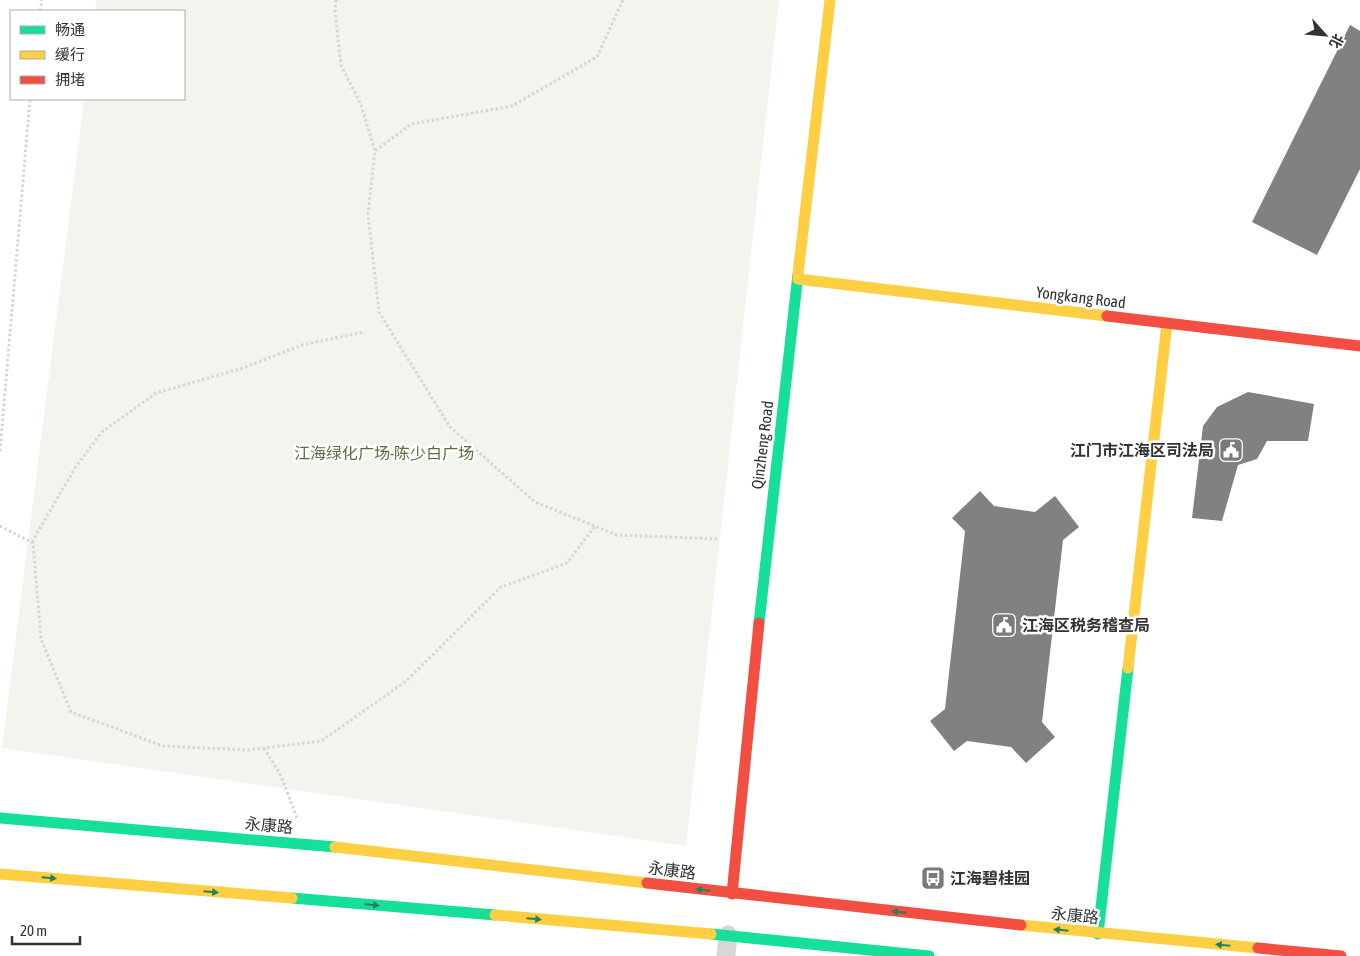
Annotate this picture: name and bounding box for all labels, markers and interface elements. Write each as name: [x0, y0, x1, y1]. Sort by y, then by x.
legend: [10, 10, 185, 100]
north arrow: [1300, 10, 1350, 60]
text: 畅通: [55, 21, 85, 38]
text: 北: [1326, 31, 1347, 51]
text: 缓行: [55, 46, 85, 63]
text: 拥堵: [55, 71, 85, 88]
street label: Yongkang Road: [1035, 283, 1127, 312]
street label: Qinzheng Road: [748, 400, 777, 490]
public building icon: 江门市江海区司法局: [1218, 437, 1244, 463]
place label: 江门市江海区司法局: [1070, 441, 1214, 459]
park label: 江海绿化广场-陈少白广场: [294, 444, 474, 462]
public building icon: 江海区税务稽查局: [991, 612, 1017, 638]
place label: 江海区税务稽查局: [1022, 616, 1150, 634]
street label: 永康路: [244, 814, 294, 836]
street label: 永康路: [647, 858, 697, 882]
bus stop icon: 江海碧桂园: [920, 865, 946, 891]
place label: 江海碧桂园: [950, 869, 1030, 887]
one-way arrow: [41, 874, 57, 882]
one-way arrow: [695, 886, 711, 894]
one-way arrow: [203, 888, 219, 896]
one-way arrow: [365, 902, 381, 910]
street label: 永康路: [1050, 904, 1100, 926]
one-way arrow: [891, 908, 907, 916]
scale bar: [12, 914, 80, 946]
one-way arrow: [527, 915, 543, 923]
text: 20 m: [20, 922, 47, 939]
one-way arrow: [1053, 926, 1069, 934]
one-way arrow: [1214, 941, 1230, 949]

